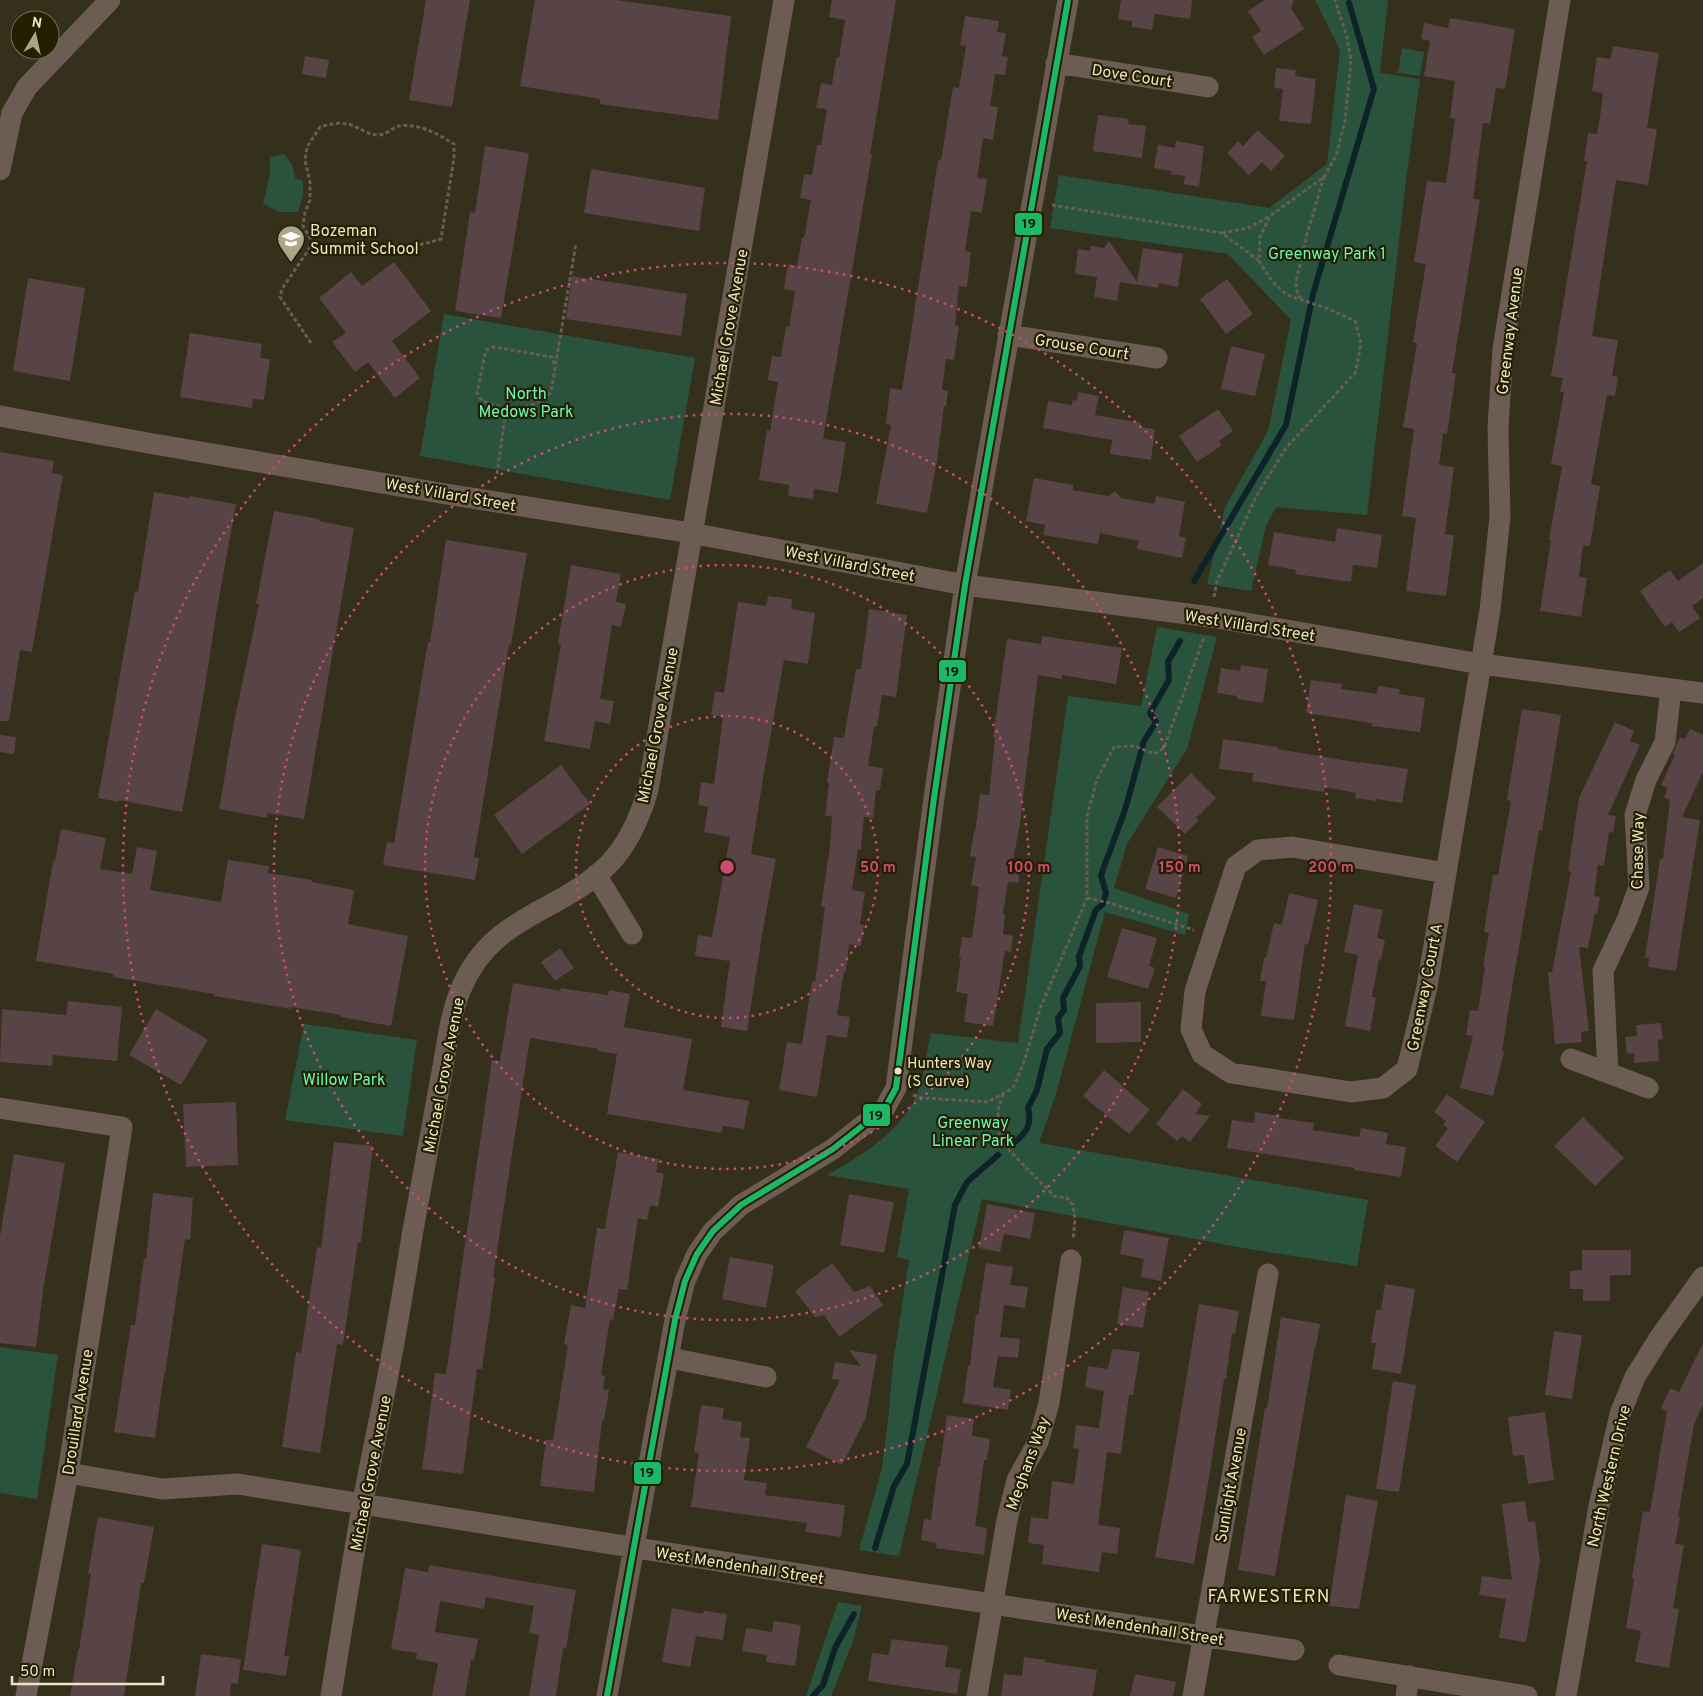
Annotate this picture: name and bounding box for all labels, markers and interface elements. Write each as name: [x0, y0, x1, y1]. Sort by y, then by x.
north arrow: [10, 10, 60, 60]
text: N: [30, 14, 43, 33]
street label: Dove Court: [1090, 61, 1173, 93]
line badge: 19: [1014, 212, 1043, 236]
text: 19: [1022, 216, 1036, 233]
place label: Bozeman Summit School: [310, 222, 419, 260]
school or university icon: Bozeman Summit School: [276, 224, 306, 263]
park label: Greenway Park 1: [1268, 245, 1386, 265]
street label: Michael Grove Avenue: [706, 248, 754, 407]
street label: Greenway Avenue: [1493, 266, 1529, 396]
street label: Grouse Court: [1033, 331, 1130, 365]
park label: North Medows Park: [478, 385, 574, 423]
street label: West Villard Street: [384, 475, 517, 517]
street label: West Villard Street: [783, 543, 916, 587]
street label: West Villard Street: [1183, 607, 1317, 647]
street label: Michael Grove Avenue: [634, 646, 684, 805]
line badge: 19: [938, 659, 967, 683]
text: 19: [945, 664, 959, 681]
street label: Chase Way: [1628, 812, 1650, 890]
centre of rings: [718, 858, 736, 876]
text: 50 m: [860, 859, 896, 878]
text: 100 m: [1008, 859, 1050, 878]
text: 150 m: [1159, 859, 1201, 878]
text: 200 m: [1308, 859, 1354, 878]
street label: Greenway Court A: [1404, 921, 1448, 1053]
street label: Michael Grove Avenue: [420, 996, 470, 1155]
place label: Hunters Way (S Curve): [907, 1055, 992, 1092]
marker: Hunters Way (S Curve): [893, 1066, 903, 1076]
park label: Willow Park: [303, 1071, 385, 1091]
line badge: 19: [862, 1103, 891, 1127]
text: 19: [869, 1108, 883, 1125]
park label: Greenway Linear Park: [932, 1114, 1014, 1152]
street label: Drouillard Avenue: [59, 1348, 99, 1477]
street label: Michael Grove Avenue: [347, 1394, 397, 1553]
street label: North Western Drive: [1584, 1403, 1636, 1549]
street label: Meghans Way: [1003, 1414, 1055, 1513]
street label: Sunlight Avenue: [1212, 1426, 1252, 1544]
line badge: 19: [633, 1461, 662, 1485]
text: 19: [640, 1465, 654, 1482]
street label: West Mendenhall Street: [654, 1544, 825, 1590]
district label: FARWESTERN: [1207, 1586, 1331, 1609]
street label: West Mendenhall Street: [1054, 1605, 1225, 1651]
scale bar: [12, 1654, 164, 1686]
text: 50 m: [20, 1663, 55, 1682]

